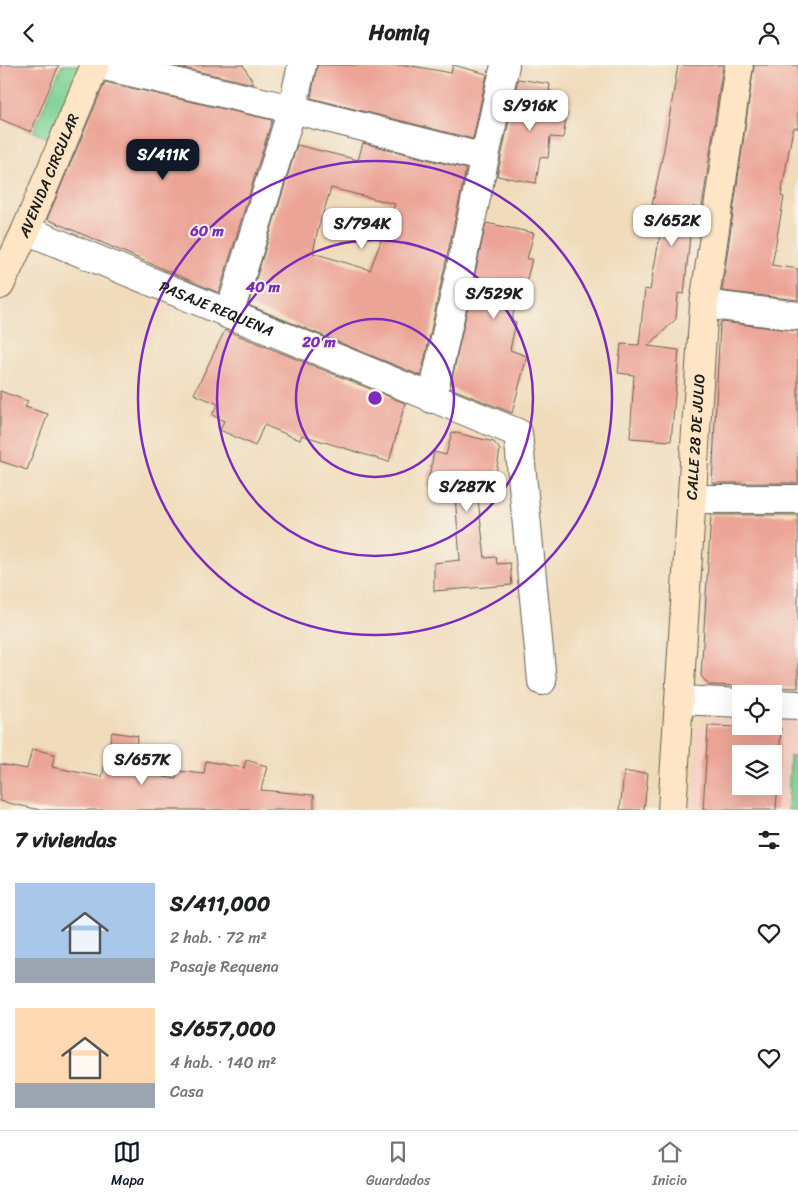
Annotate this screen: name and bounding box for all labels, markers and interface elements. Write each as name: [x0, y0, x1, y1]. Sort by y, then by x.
text: Homiq: [369, 13, 429, 52]
icon: back: [15, 19, 43, 47]
icon: person: [755, 19, 783, 47]
pin: S/916K: [489, 89, 571, 132]
text: S/916K: [503, 91, 557, 120]
street label: AVENIDA CIRCULAR: [11, 109, 86, 243]
pin: S/411K: [122, 139, 204, 181]
text: S/411K: [137, 140, 189, 169]
pin: S/652K: [631, 205, 713, 247]
text: S/652K: [644, 206, 700, 235]
pin: S/794K: [321, 207, 403, 250]
text: S/794K: [334, 209, 390, 238]
text: 60 m: [189, 218, 224, 244]
street label: PASAJE REQUENA: [155, 273, 278, 344]
text: 40 m: [245, 274, 281, 300]
pin: S/529K: [453, 277, 535, 320]
text: S/529K: [466, 279, 522, 308]
text: 20 m: [301, 329, 336, 355]
street label: CALLE 28 DE JULIO: [679, 373, 713, 501]
centre of rings: [366, 389, 384, 407]
pin: S/287K: [426, 471, 508, 513]
text: S/287K: [439, 472, 495, 501]
map controls: [732, 685, 782, 795]
button: locate: [732, 685, 782, 735]
pin: S/657K: [101, 743, 183, 786]
text: S/657K: [114, 745, 170, 774]
button: layers: [732, 745, 782, 795]
text: 7 viviendas: [15, 821, 116, 859]
icon: filters: [755, 826, 783, 854]
text: S/411,000: [170, 885, 270, 923]
icon: home: [55, 903, 115, 963]
icon: heart: [755, 919, 783, 947]
text: 2 hab. · 72 m²: [170, 923, 267, 952]
text: Pasaje Requena: [170, 952, 279, 981]
text: S/657,000: [170, 1010, 276, 1048]
icon: home: [55, 1028, 115, 1088]
icon: heart: [755, 1044, 783, 1072]
text: 4 hab. · 140 m²: [170, 1048, 276, 1077]
text: Casa: [170, 1077, 203, 1106]
tab: Mapa: [111, 1138, 144, 1193]
tab: Guardados: [366, 1138, 430, 1193]
tab: Inicio: [652, 1138, 687, 1193]

